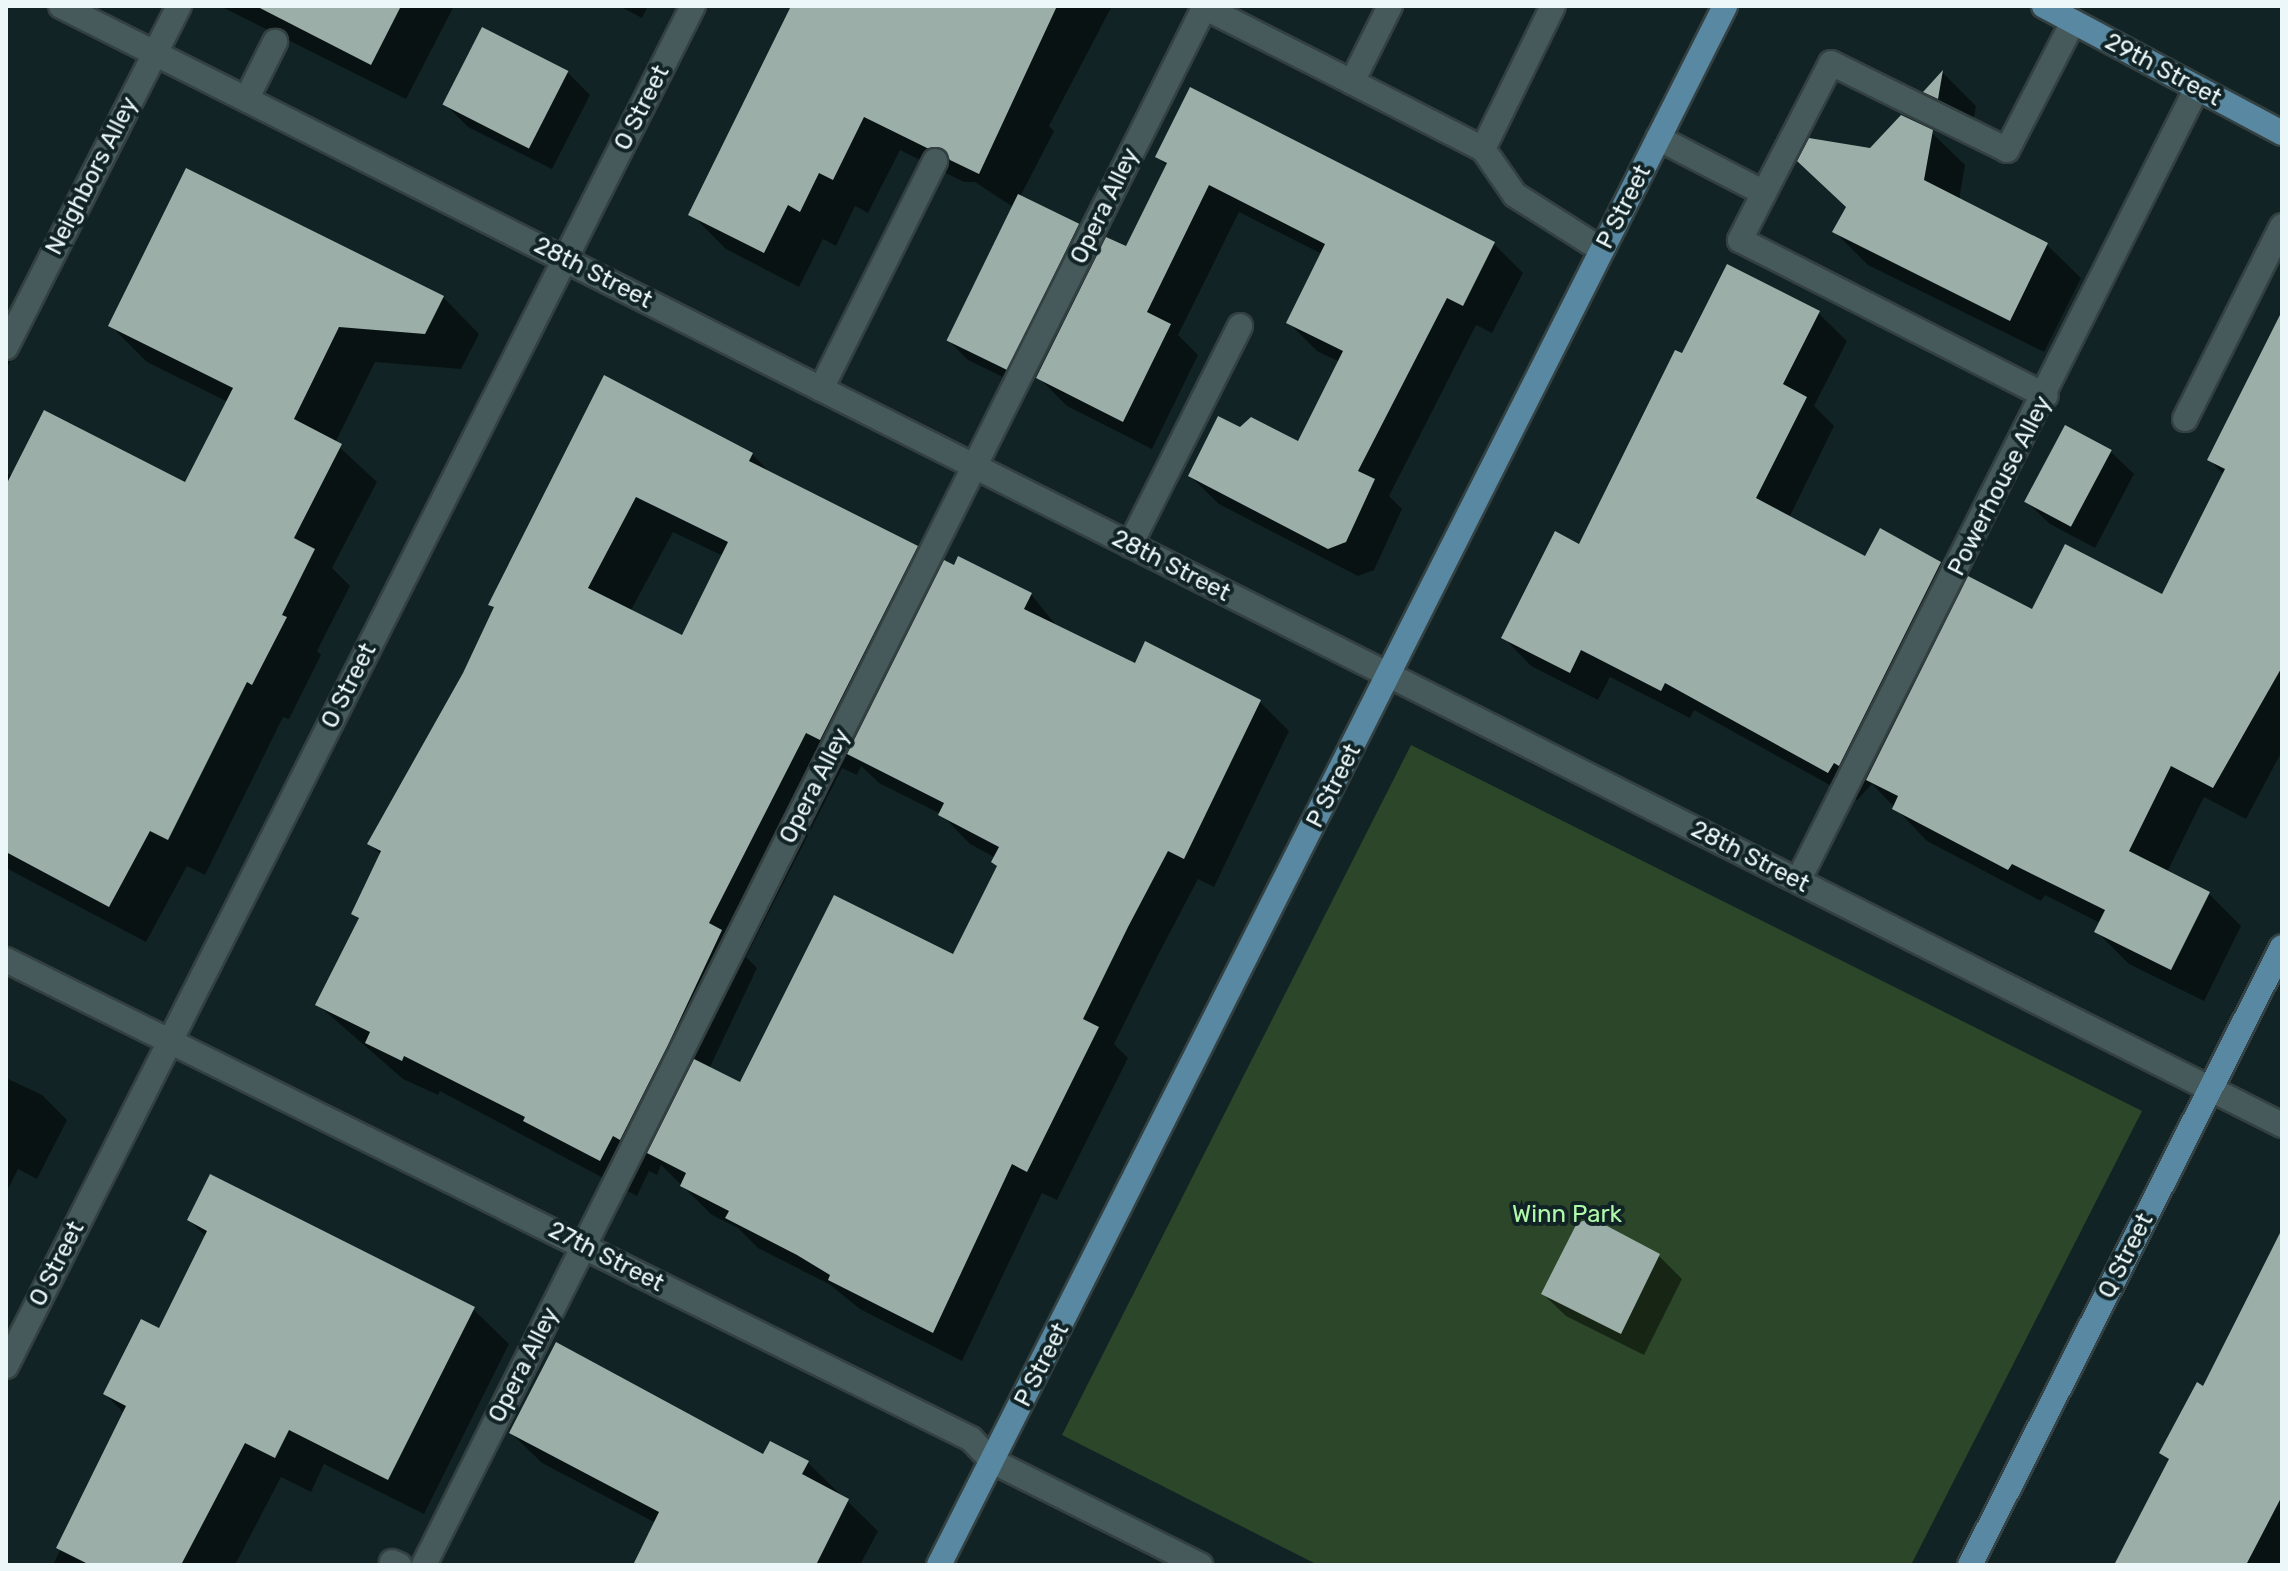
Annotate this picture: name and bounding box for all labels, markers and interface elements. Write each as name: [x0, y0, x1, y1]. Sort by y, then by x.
street label: 29th Street: [2100, 27, 2226, 113]
street label: O Street: [608, 61, 676, 155]
street label: Neighbors Alley: [40, 92, 144, 260]
street label: Opera Alley: [1064, 143, 1146, 269]
street label: P Street: [1591, 160, 1657, 254]
street label: 28th Street: [529, 231, 657, 315]
street label: Powerhouse Alley: [1942, 391, 2058, 581]
street label: 28th Street: [1107, 524, 1235, 608]
street label: O Street: [315, 639, 383, 733]
street label: Opera Alley: [774, 723, 856, 849]
street label: P Street: [1301, 739, 1367, 833]
street label: 28th Street: [1686, 815, 1814, 899]
park label: Winn Park: [1512, 1201, 1622, 1229]
street label: Q Street: [2092, 1209, 2160, 1303]
street label: 27th Street: [543, 1216, 669, 1298]
street label: O Street: [23, 1217, 91, 1311]
street label: Opera Alley: [483, 1302, 565, 1428]
street label: P Street: [1009, 1318, 1075, 1412]

